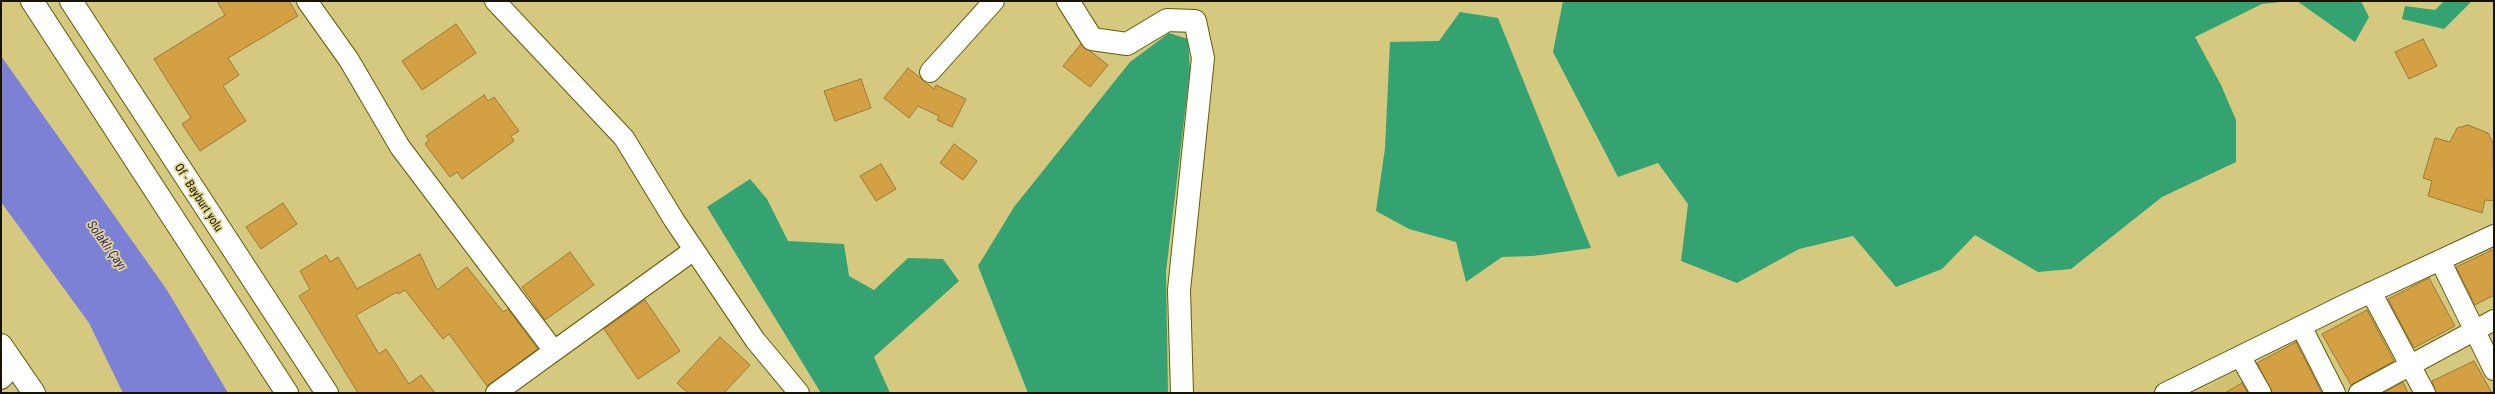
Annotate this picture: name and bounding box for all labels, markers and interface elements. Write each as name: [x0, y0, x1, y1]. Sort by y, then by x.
street label: Of - Bayburt yolu: [171, 161, 225, 235]
water label: Solaklı Çayı: [83, 218, 129, 274]

